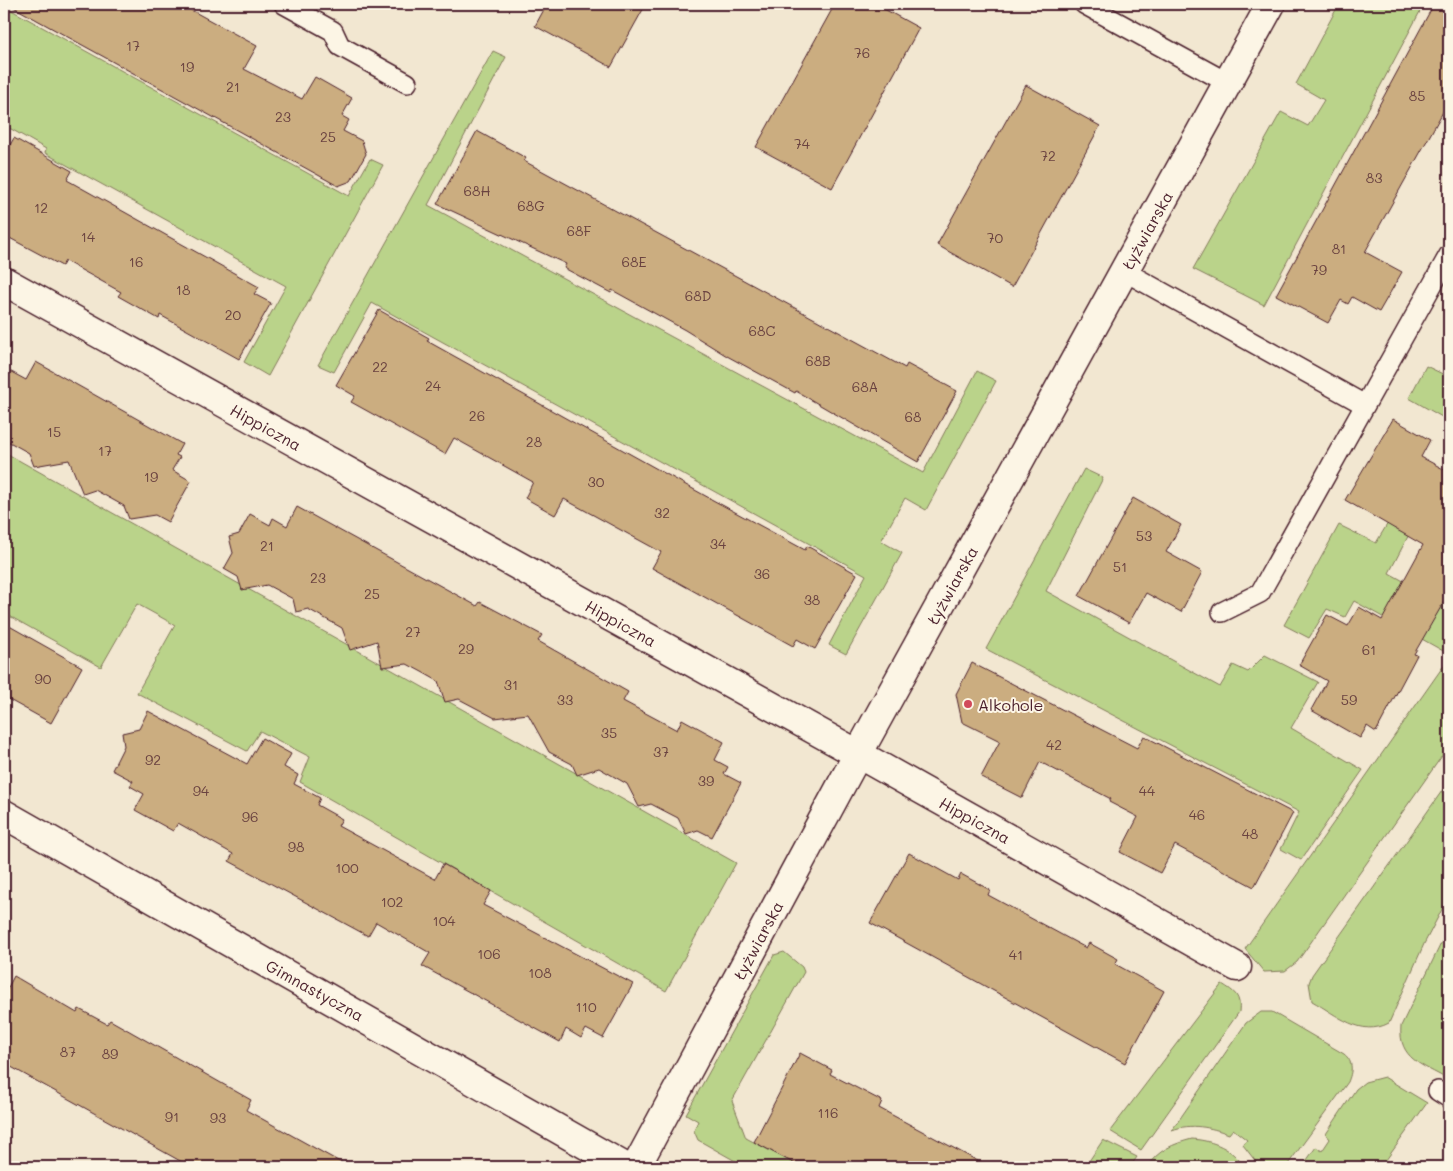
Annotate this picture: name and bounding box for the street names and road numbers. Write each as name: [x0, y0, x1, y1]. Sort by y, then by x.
street label: Łyżwiarska: [1117, 187, 1177, 273]
street label: Hippiczna: [227, 399, 305, 455]
street label: Łyżwiarska: [922, 542, 982, 628]
street label: Hippiczna: [582, 595, 660, 651]
street label: Hippiczna: [936, 792, 1014, 848]
street label: Łyżwiarska: [729, 897, 787, 983]
street label: Gimnastyczna: [262, 954, 368, 1026]

